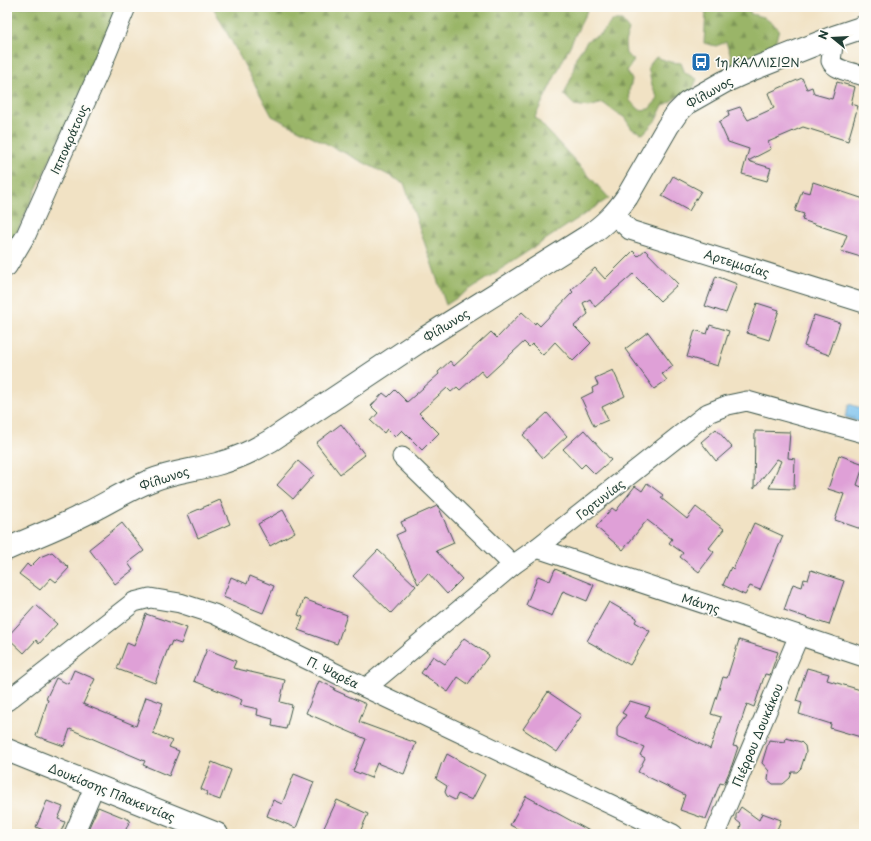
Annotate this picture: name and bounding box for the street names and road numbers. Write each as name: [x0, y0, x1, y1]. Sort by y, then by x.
street label: Φίλωνος: [682, 71, 736, 113]
street label: Ιπποκράτους: [46, 101, 92, 177]
street label: Αρτεμισίας: [702, 245, 772, 281]
street label: Φίλωνος: [420, 304, 472, 346]
street label: Φίλωνος: [137, 462, 191, 494]
street label: Γορτυνίας: [572, 474, 628, 524]
street label: Μάνης: [680, 588, 722, 618]
street label: Π. Ψαρέα: [304, 652, 362, 692]
street label: Πιέρρου Δουκάκου: [727, 680, 787, 790]
street label: Δουκίσσης Πλακεντίας: [46, 758, 178, 826]

